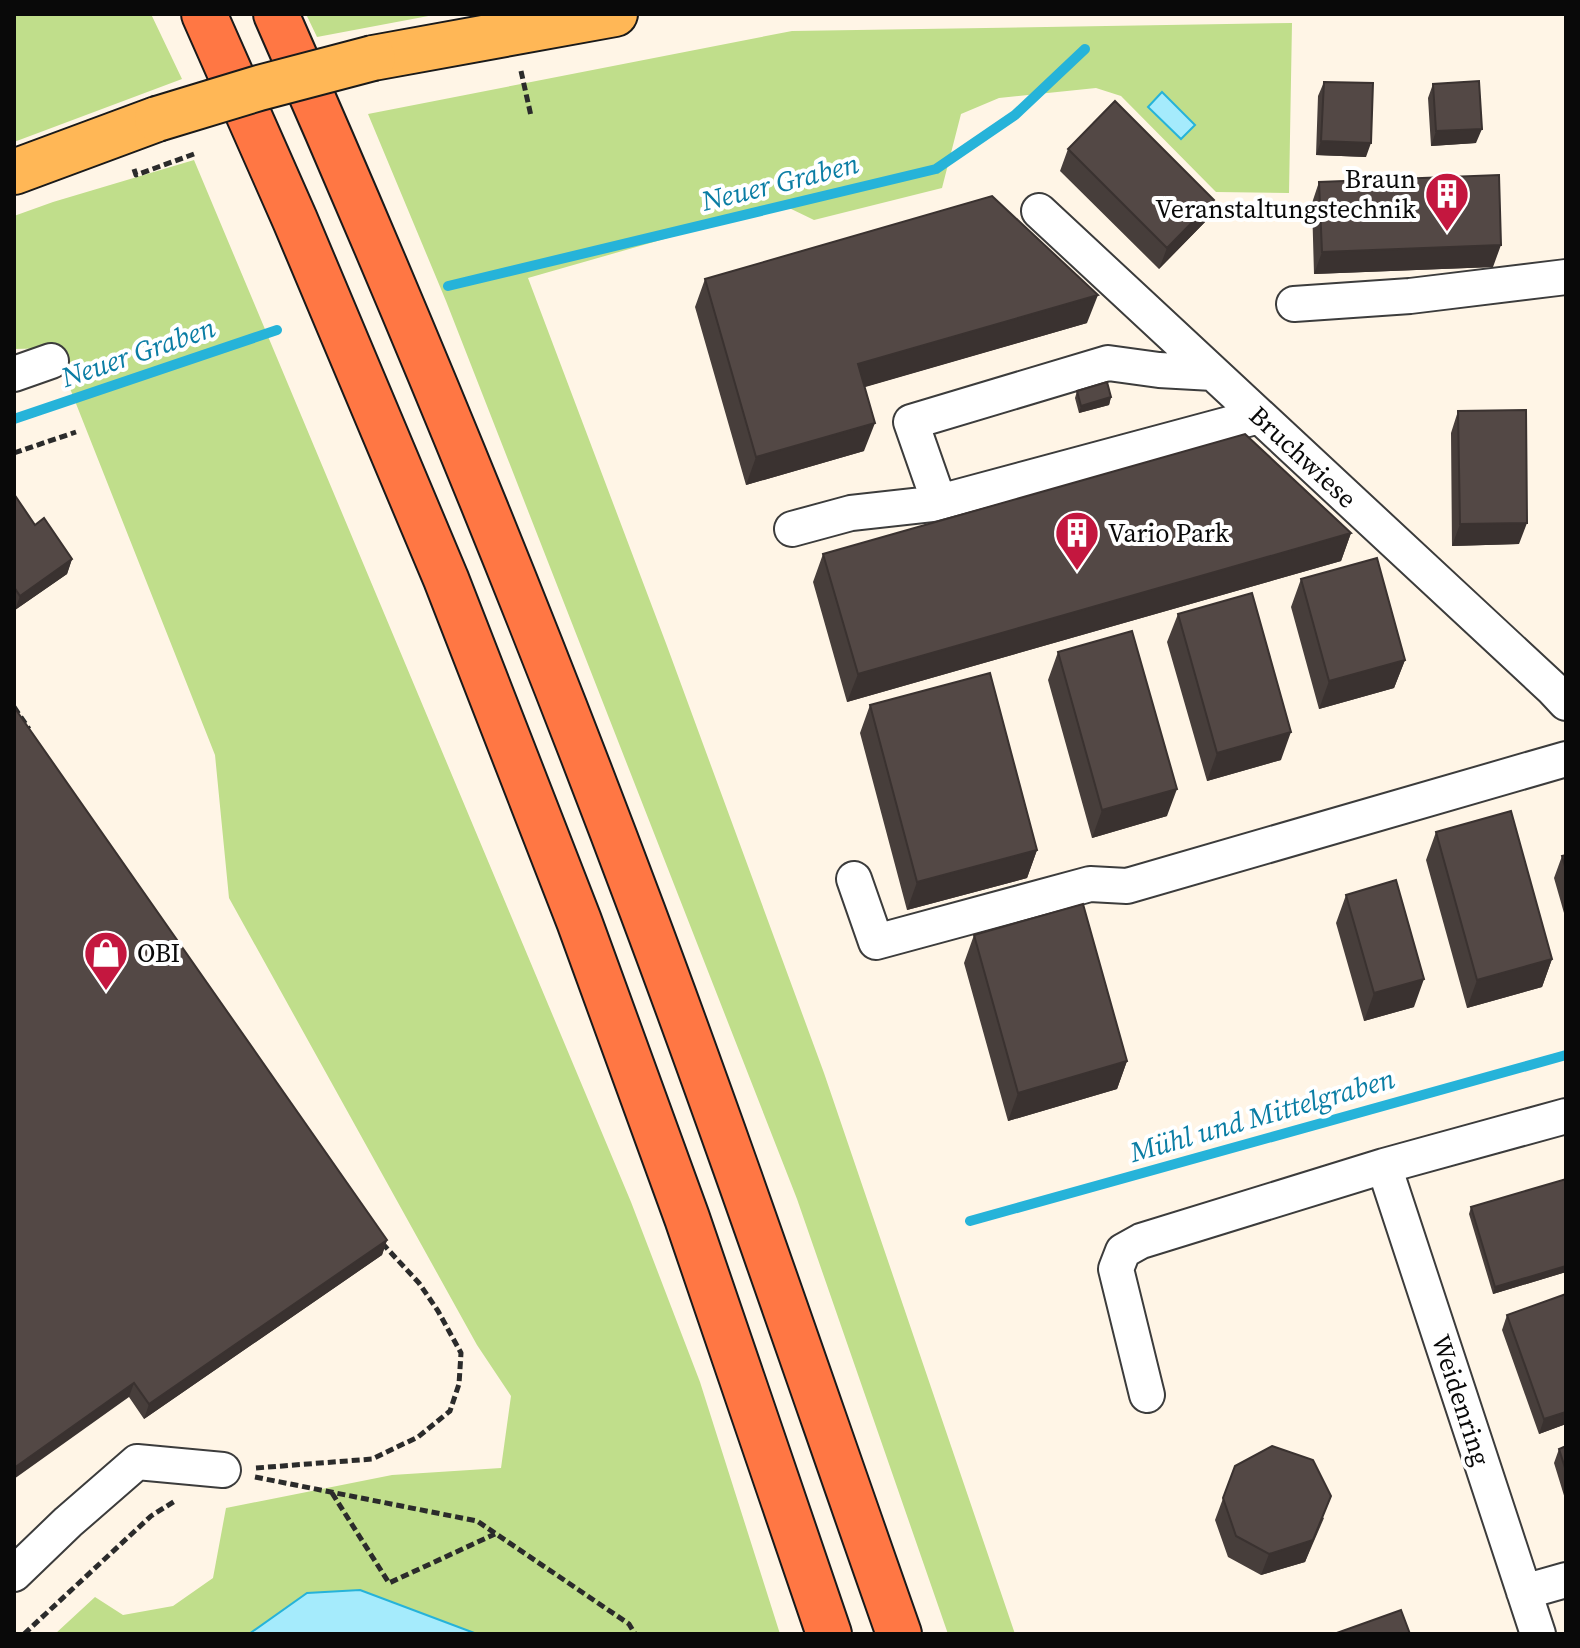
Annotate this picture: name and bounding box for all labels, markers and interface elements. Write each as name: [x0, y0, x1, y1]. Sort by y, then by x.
water label: Neuer Graben: [697, 144, 863, 220]
place label: Braun Veranstaltungstechnik: [1155, 161, 1417, 227]
building icon: Braun Veranstaltungstechnik: [1423, 170, 1471, 233]
water label: Neuer Graben: [55, 308, 220, 396]
street label: Bruchwiese: [1241, 398, 1365, 516]
building icon: Vario Park: [1053, 509, 1101, 572]
place label: Vario Park: [1108, 515, 1230, 551]
shop icon: OBI: [82, 929, 130, 992]
place label: OBI: [137, 935, 180, 971]
water label: Mühl und Mittelgraben: [1124, 1059, 1399, 1171]
street label: Weidenring: [1423, 1330, 1499, 1470]

